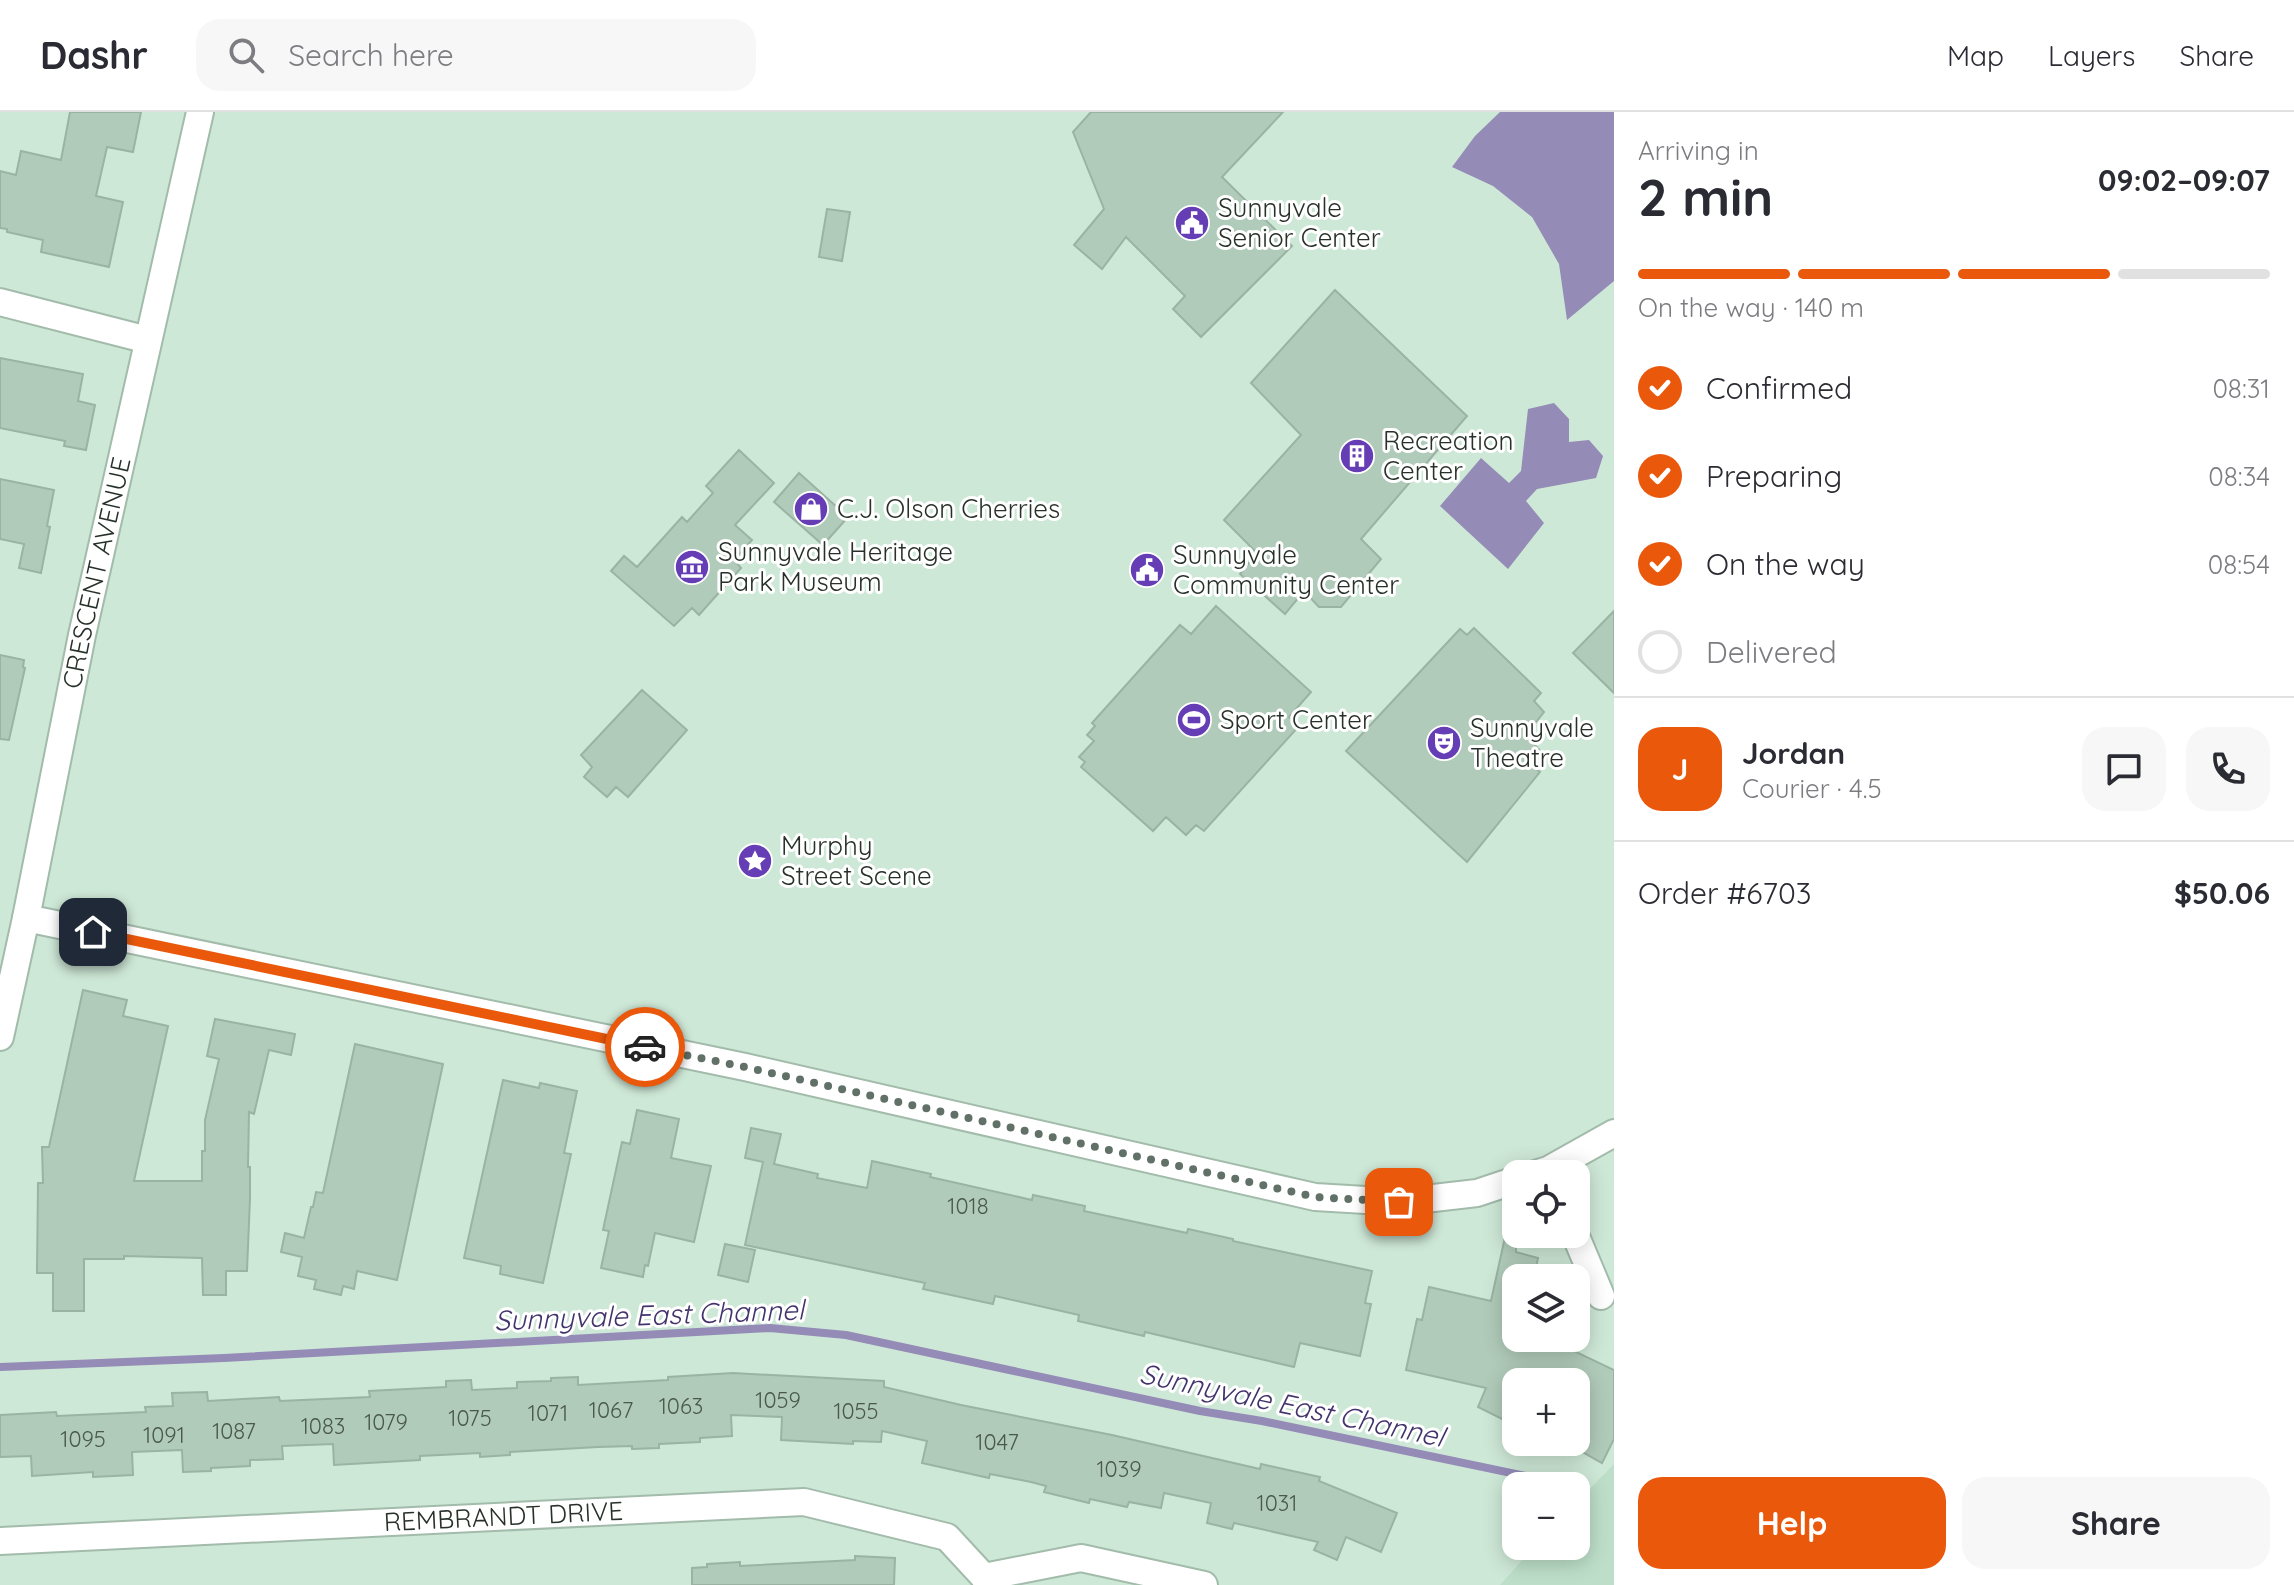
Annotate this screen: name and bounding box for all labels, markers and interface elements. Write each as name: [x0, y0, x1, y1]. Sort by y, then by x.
search box: [196, 19, 756, 91]
text: Dashr: [40, 31, 148, 79]
icon: search: [224, 33, 268, 77]
text: Search here: [288, 36, 454, 74]
text: Map: [1947, 38, 2004, 73]
text: Layers: [2048, 38, 2135, 73]
text: Share: [2179, 38, 2254, 73]
text: Arriving in: [1638, 134, 1759, 167]
text: 09:02–09:07: [2098, 161, 2270, 199]
text: 2 min: [1638, 164, 1773, 229]
place label: Sunnyvale Senior Center: [1218, 191, 1381, 254]
public building icon: Sunnyvale Senior Center: [1173, 204, 1211, 242]
text: On the way · 140 m: [1638, 291, 1864, 324]
icon: check: [1638, 366, 1682, 410]
text: Confirmed: [1706, 369, 1852, 407]
text: 08:31: [2212, 372, 2270, 405]
place label: Recreation Center: [1383, 424, 1514, 487]
building icon: Recreation Center: [1338, 437, 1376, 475]
street label: CRESCENT AVENUE: [55, 454, 138, 691]
icon: check: [1638, 454, 1682, 498]
text: Preparing: [1706, 457, 1842, 495]
text: 08:34: [2208, 460, 2270, 493]
shop icon: C.J. Olson Cherries: [792, 490, 830, 528]
place label: C.J. Olson Cherries: [837, 492, 1060, 525]
place label: Sunnyvale Heritage Park Museum: [718, 535, 953, 598]
place label: Sunnyvale Community Center: [1173, 538, 1399, 601]
icon: check: [1638, 542, 1682, 586]
text: On the way: [1706, 545, 1865, 583]
museum icon: Sunnyvale Heritage Park Museum: [673, 548, 711, 586]
text: 08:54: [2208, 548, 2270, 581]
public building icon: Sunnyvale Community Center: [1128, 551, 1166, 589]
text: Delivered: [1706, 633, 1837, 671]
sports icon: Sport Center: [1175, 701, 1213, 739]
place label: Sport Center: [1220, 703, 1372, 736]
place label: Sunnyvale Theatre: [1470, 711, 1594, 774]
theatre icon: Sunnyvale Theatre: [1425, 724, 1463, 762]
button: chat: [2082, 727, 2166, 811]
button: phone: [2186, 727, 2270, 811]
text: Jordan: [1742, 734, 1845, 772]
text: J: [1672, 750, 1688, 788]
text: Courier · 4.5: [1742, 772, 1882, 805]
place label: Murphy Street Scene: [781, 829, 932, 892]
place icon: Murphy Street Scene: [736, 842, 774, 880]
text: Order #6703: [1638, 874, 1811, 912]
text: $50.06: [2174, 874, 2270, 912]
pin: [59, 898, 127, 966]
icon: home: [71, 910, 115, 954]
courier: [605, 1007, 685, 1087]
icon: car: [623, 1025, 667, 1069]
map controls: [1502, 1160, 1590, 1560]
button: locate: [1502, 1160, 1590, 1248]
pin: [1365, 1168, 1433, 1236]
icon: bag: [1377, 1180, 1421, 1224]
house number: 1018: [947, 1192, 989, 1220]
button: layers: [1502, 1264, 1590, 1352]
water label: Sunnyvale East Channel: [493, 1291, 808, 1337]
water label: Sunnyvale East Channel: [1137, 1355, 1451, 1455]
button: +: [1502, 1368, 1590, 1456]
house number: 1059: [755, 1386, 801, 1414]
house number: 1063: [659, 1392, 703, 1420]
house number: 1067: [589, 1396, 633, 1424]
house number: 1055: [833, 1397, 879, 1425]
house number: 1071: [528, 1399, 568, 1427]
house number: 1075: [448, 1404, 492, 1432]
house number: 1079: [364, 1408, 408, 1436]
house number: 1083: [301, 1412, 345, 1440]
house number: 1087: [212, 1417, 256, 1445]
house number: 1091: [143, 1421, 185, 1449]
house number: 1095: [60, 1425, 106, 1453]
house number: 1047: [975, 1428, 1019, 1456]
house number: 1039: [1096, 1455, 1142, 1483]
button: −: [1502, 1472, 1590, 1560]
button: Help: [1638, 1477, 1946, 1569]
button: Share: [1962, 1477, 2270, 1569]
house number: 1031: [1257, 1489, 1297, 1517]
street label: REMBRANDT DRIVE: [383, 1494, 624, 1538]

